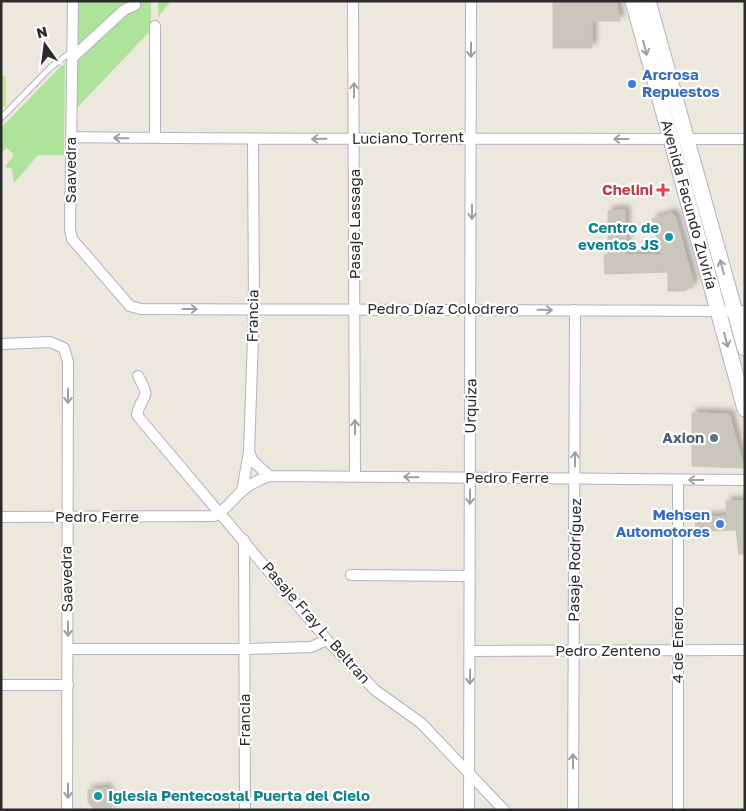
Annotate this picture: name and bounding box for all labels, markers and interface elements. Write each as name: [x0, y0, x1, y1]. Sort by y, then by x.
north arrow: [20, 20, 70, 70]
text: N: [35, 22, 49, 41]
one-way arrow: [641, 40, 651, 56]
one-way arrow: [466, 42, 476, 58]
place label: Arcrosa Repuestos: [642, 65, 720, 100]
marker: Arcrosa Repuestos: [626, 78, 638, 90]
one-way arrow: [349, 82, 359, 98]
street label: Avenida Facundo Zuviría: [658, 117, 722, 291]
street label: Luciano Torrent: [352, 127, 464, 147]
one-way arrow: [113, 133, 130, 143]
one-way arrow: [311, 134, 327, 144]
one-way arrow: [613, 134, 630, 144]
street label: Saavedra: [61, 137, 79, 203]
street label: Pasaje Lassaga: [345, 169, 363, 279]
place label: Chelini: [602, 180, 653, 198]
marker: Chelini: [657, 184, 669, 196]
one-way arrow: [467, 204, 477, 220]
place label: Centro de eventos JS: [578, 218, 659, 253]
marker: Centro de eventos JS: [663, 231, 675, 243]
one-way arrow: [717, 260, 726, 276]
street label: Francia: [243, 289, 261, 343]
street label: Pedro Díaz Colodrero: [367, 299, 519, 317]
one-way arrow: [182, 304, 198, 314]
one-way arrow: [537, 305, 553, 314]
one-way arrow: [722, 331, 731, 347]
street label: Urquiza: [461, 378, 479, 434]
one-way arrow: [63, 388, 73, 404]
one-way arrow: [350, 419, 360, 436]
place label: Axion: [662, 428, 704, 446]
marker: Axion: [708, 432, 720, 444]
one-way arrow: [571, 451, 580, 467]
street label: Pedro Ferre: [465, 468, 549, 486]
one-way arrow: [403, 472, 420, 482]
one-way arrow: [688, 475, 704, 485]
one-way arrow: [465, 489, 475, 505]
street label: Pasaje Rodríguez: [564, 498, 584, 622]
place label: Mehsen Automotores: [616, 505, 710, 540]
street label: Pedro Ferre: [55, 507, 139, 525]
marker: Mehsen Automotores: [714, 518, 726, 530]
street label: Saavedra: [56, 546, 76, 612]
street label: Pasaje Fray L. Beltran: [259, 558, 375, 687]
street label: 4 de Enero: [668, 607, 686, 683]
one-way arrow: [63, 620, 73, 636]
street label: Pedro Zenteno: [555, 641, 661, 659]
one-way arrow: [465, 669, 475, 685]
street label: Francia: [235, 694, 253, 747]
one-way arrow: [568, 753, 578, 770]
one-way arrow: [63, 783, 72, 799]
place label: Iglesia Pentecostal Puerta del Cielo: [108, 786, 370, 804]
marker: Iglesia Pentecostal Puerta del Cielo: [92, 790, 104, 802]

